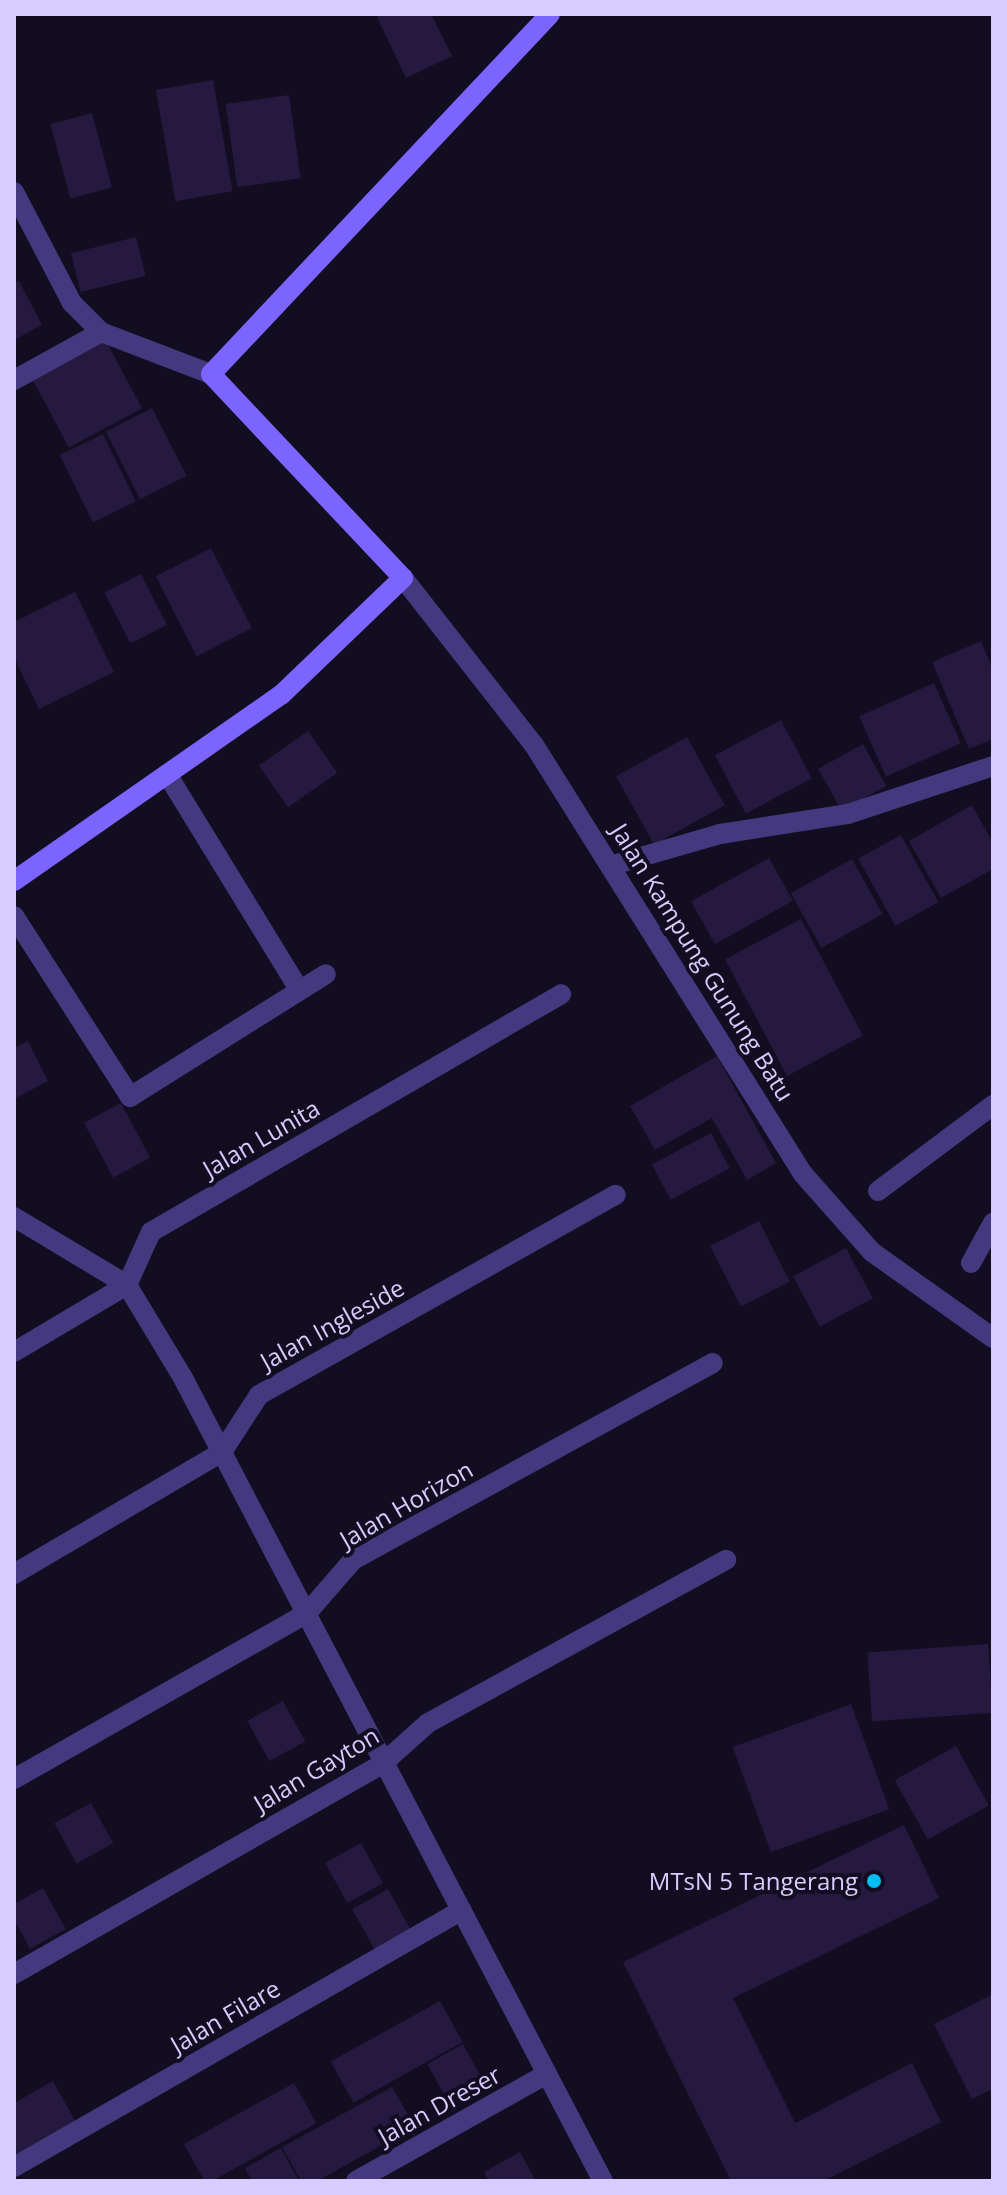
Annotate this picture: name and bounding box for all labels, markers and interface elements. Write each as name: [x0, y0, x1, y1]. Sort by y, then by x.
street label: Jalan Kampung Gunung Batu: [606, 818, 800, 1106]
street label: Jalan Lunita: [197, 1093, 325, 1183]
street label: Jalan Ingleside: [255, 1273, 409, 1375]
street label: Jalan Horizon: [334, 1454, 478, 1554]
street label: Jalan Gayton: [248, 1720, 384, 1818]
place label: MTsN 5 Tangerang: [649, 1867, 858, 1895]
marker: MTsN 5 Tangerang: [865, 1872, 883, 1890]
street label: Jalan Filare: [165, 1973, 285, 2059]
street label: Jalan Dreser: [373, 2060, 505, 2150]

